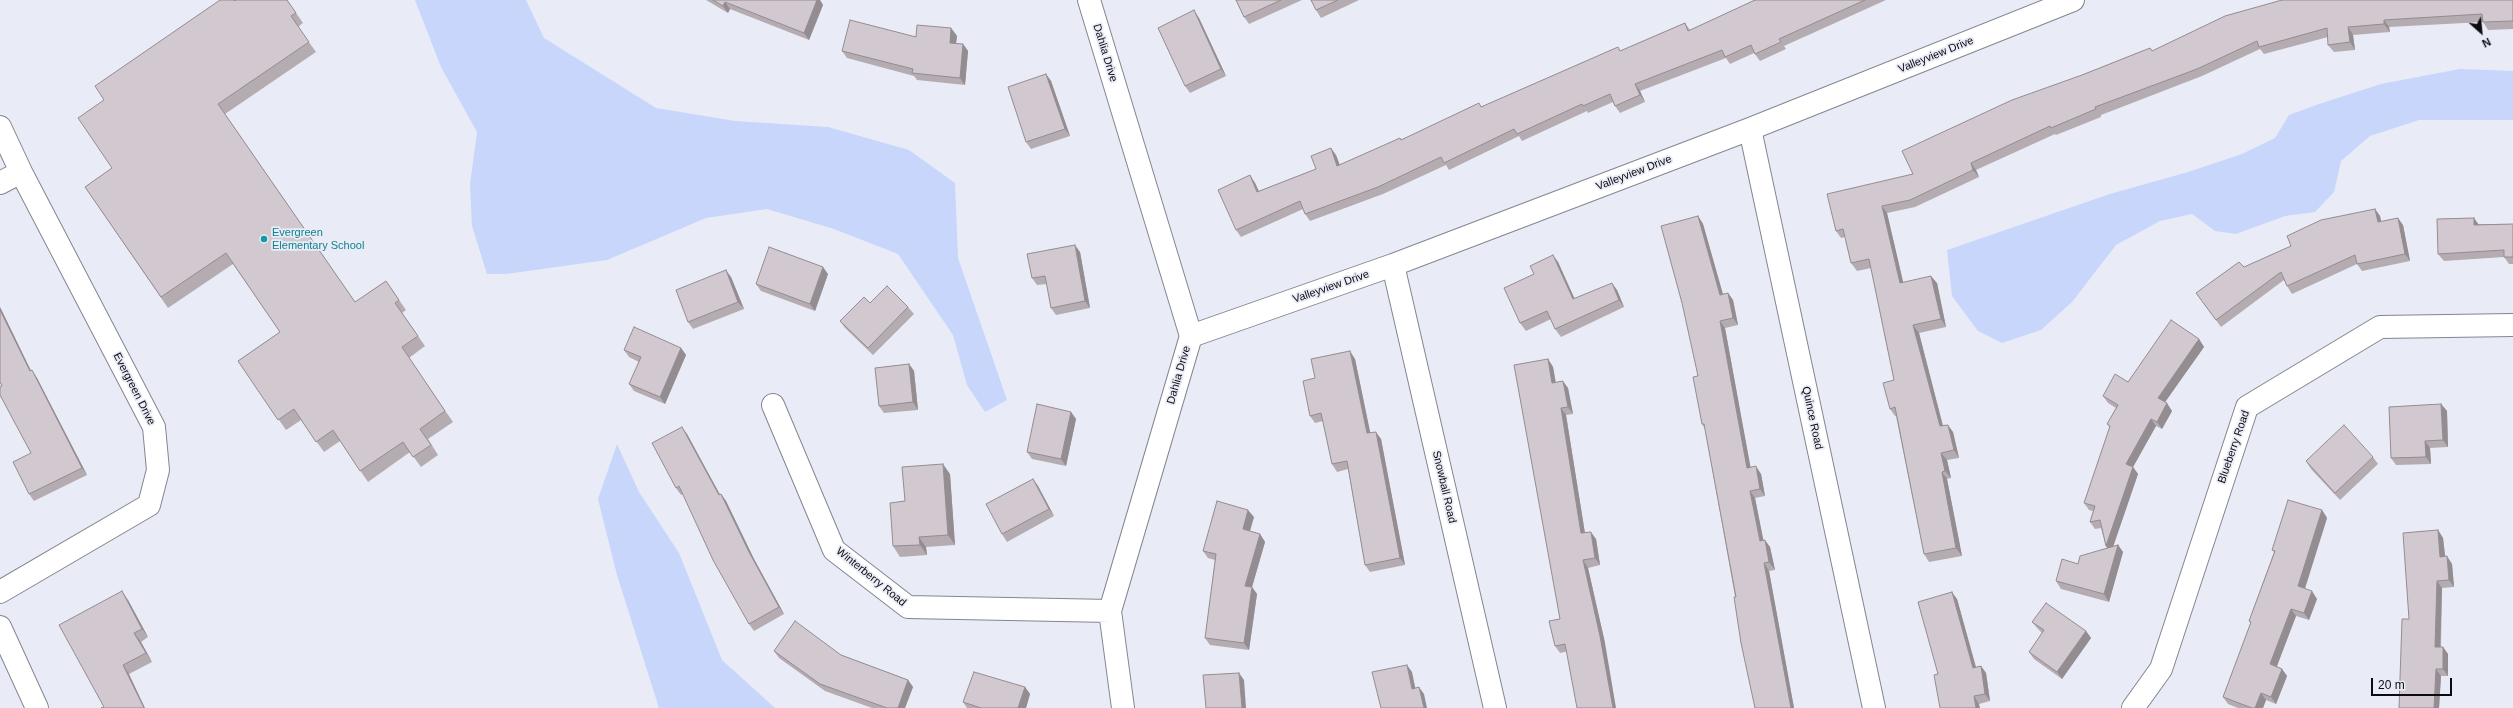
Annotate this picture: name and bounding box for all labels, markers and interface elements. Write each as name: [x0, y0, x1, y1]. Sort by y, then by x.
north arrow: [2461, 12, 2501, 52]
street label: Dahlia Drive: [1090, 22, 1120, 84]
street label: Valleyview Drive: [1896, 34, 1976, 76]
text: N: [2480, 36, 2493, 50]
street label: Valleyview Drive: [1594, 153, 1674, 193]
place label: Evergreen Elementary School: [272, 226, 364, 252]
marker: Evergreen Elementary School: [259, 234, 269, 244]
street label: Valleyview Drive: [1291, 268, 1371, 306]
street label: Dahlia Drive: [1164, 344, 1194, 406]
street label: Evergreen Drive: [110, 351, 158, 427]
street label: Quince Road: [1799, 385, 1825, 451]
street label: Blueberry Road: [2215, 409, 2253, 485]
street label: Snowball Road: [1429, 449, 1459, 525]
street label: Winterberry Road: [833, 545, 909, 609]
scale bar: [2373, 670, 2454, 696]
text: 20 m: [2378, 678, 2405, 692]

